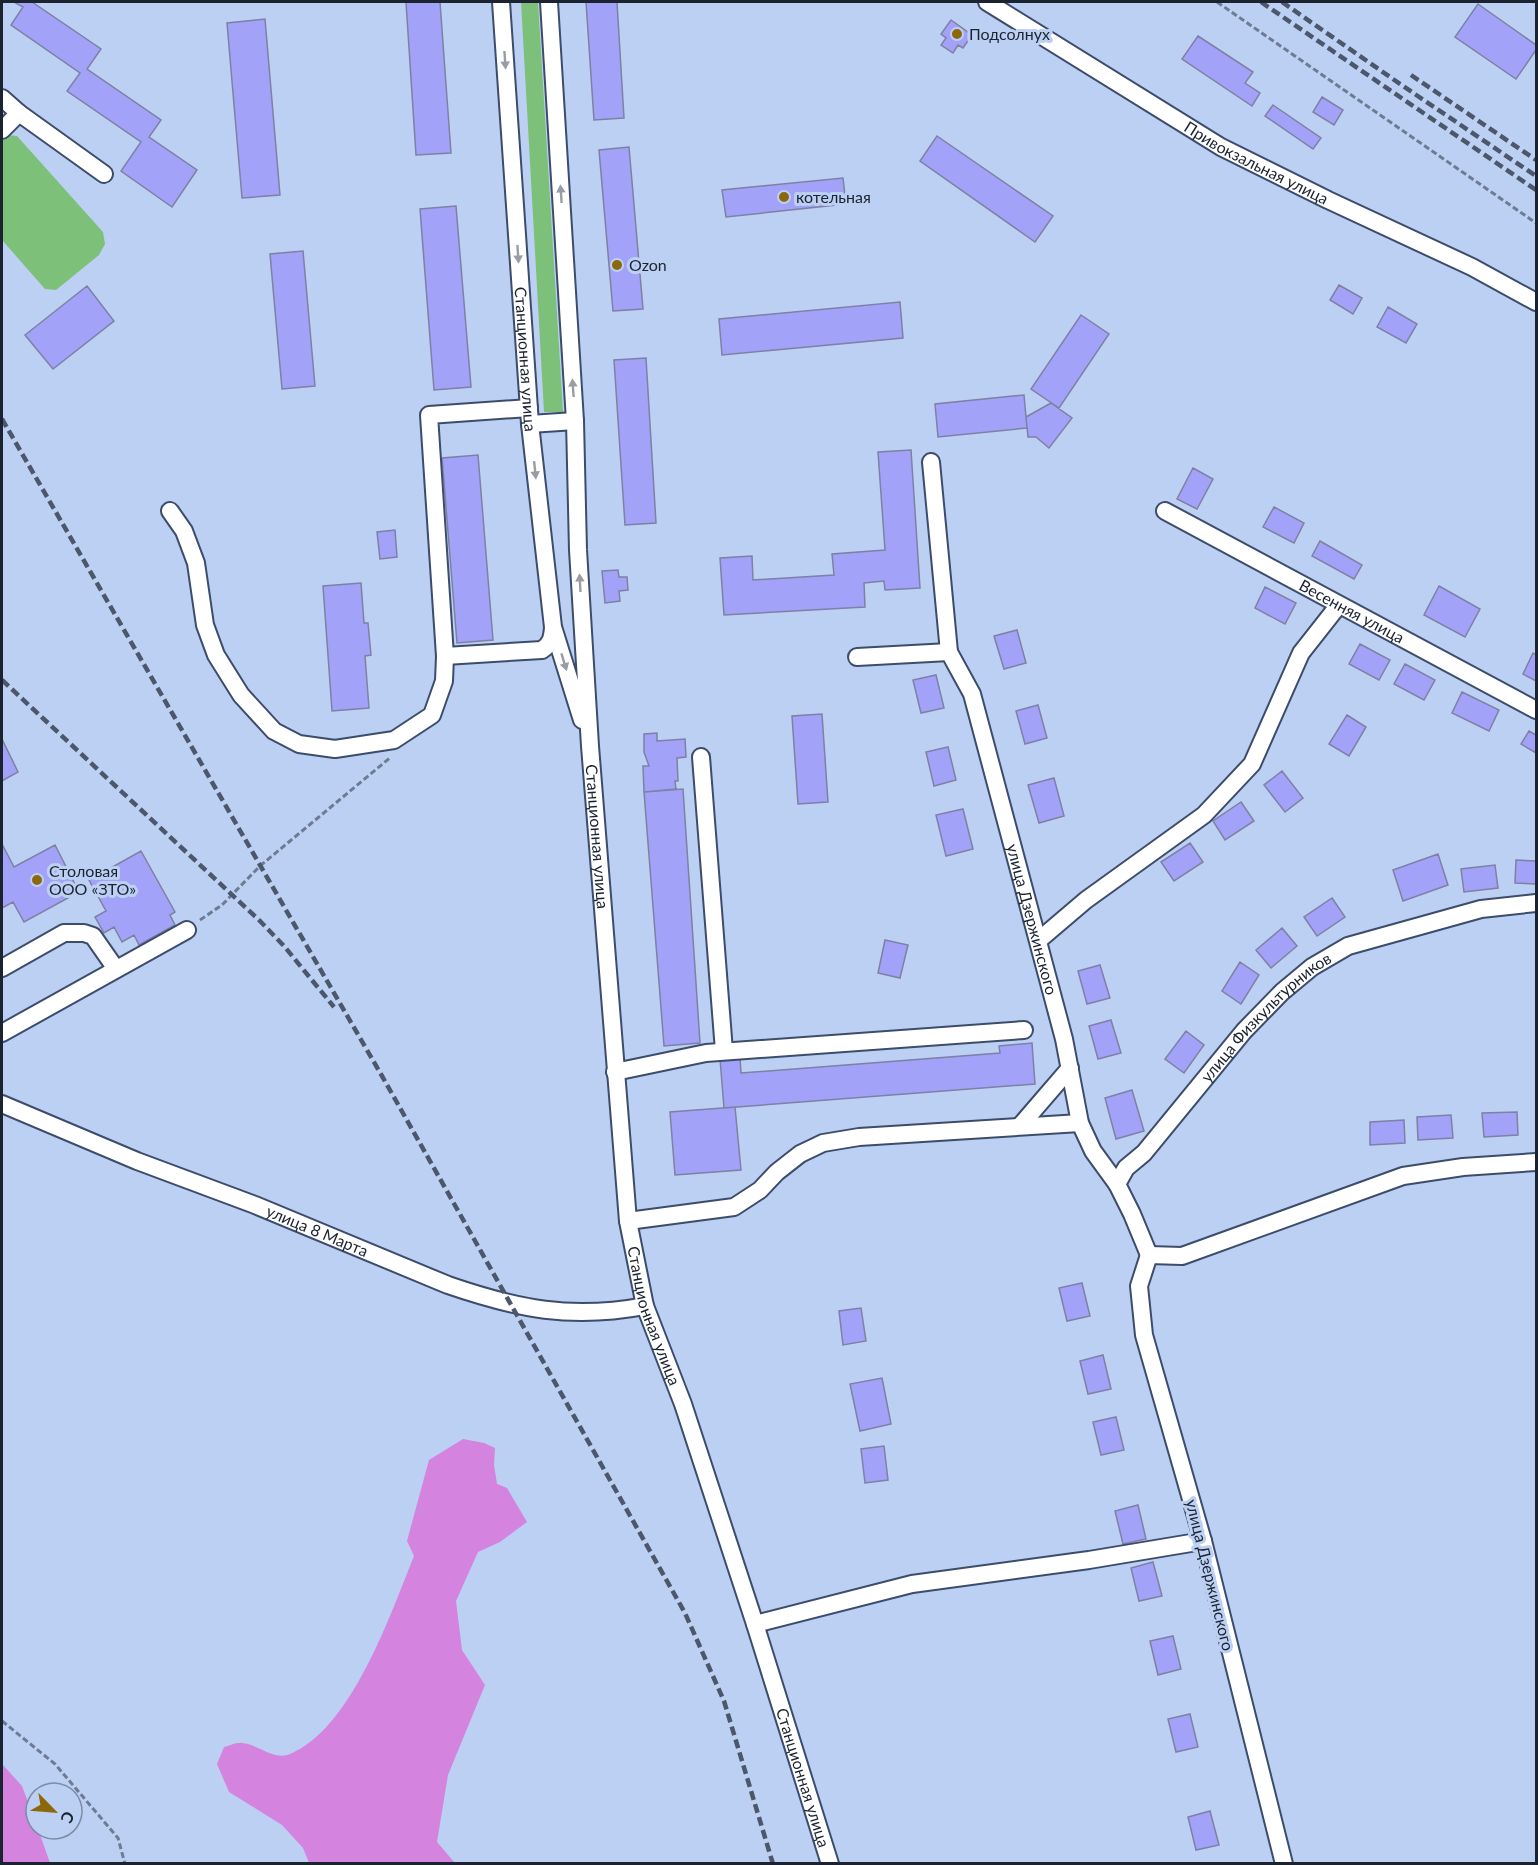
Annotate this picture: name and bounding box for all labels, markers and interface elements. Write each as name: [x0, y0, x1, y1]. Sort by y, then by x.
place label: Подсолнух: [969, 24, 1050, 43]
marker: Подсолнух: [950, 27, 964, 41]
one-way arrow: [500, 50, 510, 69]
street label: Привокзальная улица: [1181, 117, 1332, 208]
one-way arrow: [557, 184, 566, 203]
place label: котельная: [796, 187, 871, 206]
marker: котельная: [777, 190, 791, 204]
one-way arrow: [514, 245, 523, 264]
place label: Ozon: [629, 255, 667, 274]
marker: Ozon: [610, 258, 624, 272]
street label: Станционная улица: [512, 286, 541, 432]
one-way arrow: [569, 379, 578, 398]
one-way arrow: [530, 460, 540, 479]
one-way arrow: [576, 574, 585, 593]
street label: Весенняя улица: [1296, 575, 1408, 647]
one-way arrow: [560, 653, 569, 671]
street label: Станционная улица: [582, 763, 613, 910]
street label: улица Дзержинского: [1003, 842, 1062, 997]
place label: Столовая ООО «ЗТО»: [49, 861, 136, 898]
marker: Столовая ООО «ЗТО»: [30, 873, 44, 887]
street label: улица Физкультурников: [1196, 948, 1334, 1085]
street label: улица 8 Марта: [264, 1201, 371, 1260]
street label: Станционная улица: [624, 1244, 685, 1388]
street label: улица Дзержинского: [1182, 1497, 1239, 1653]
street label: Станционная улица: [773, 1705, 834, 1850]
north arrow: [24, 1781, 84, 1841]
text: С: [57, 1809, 79, 1827]

